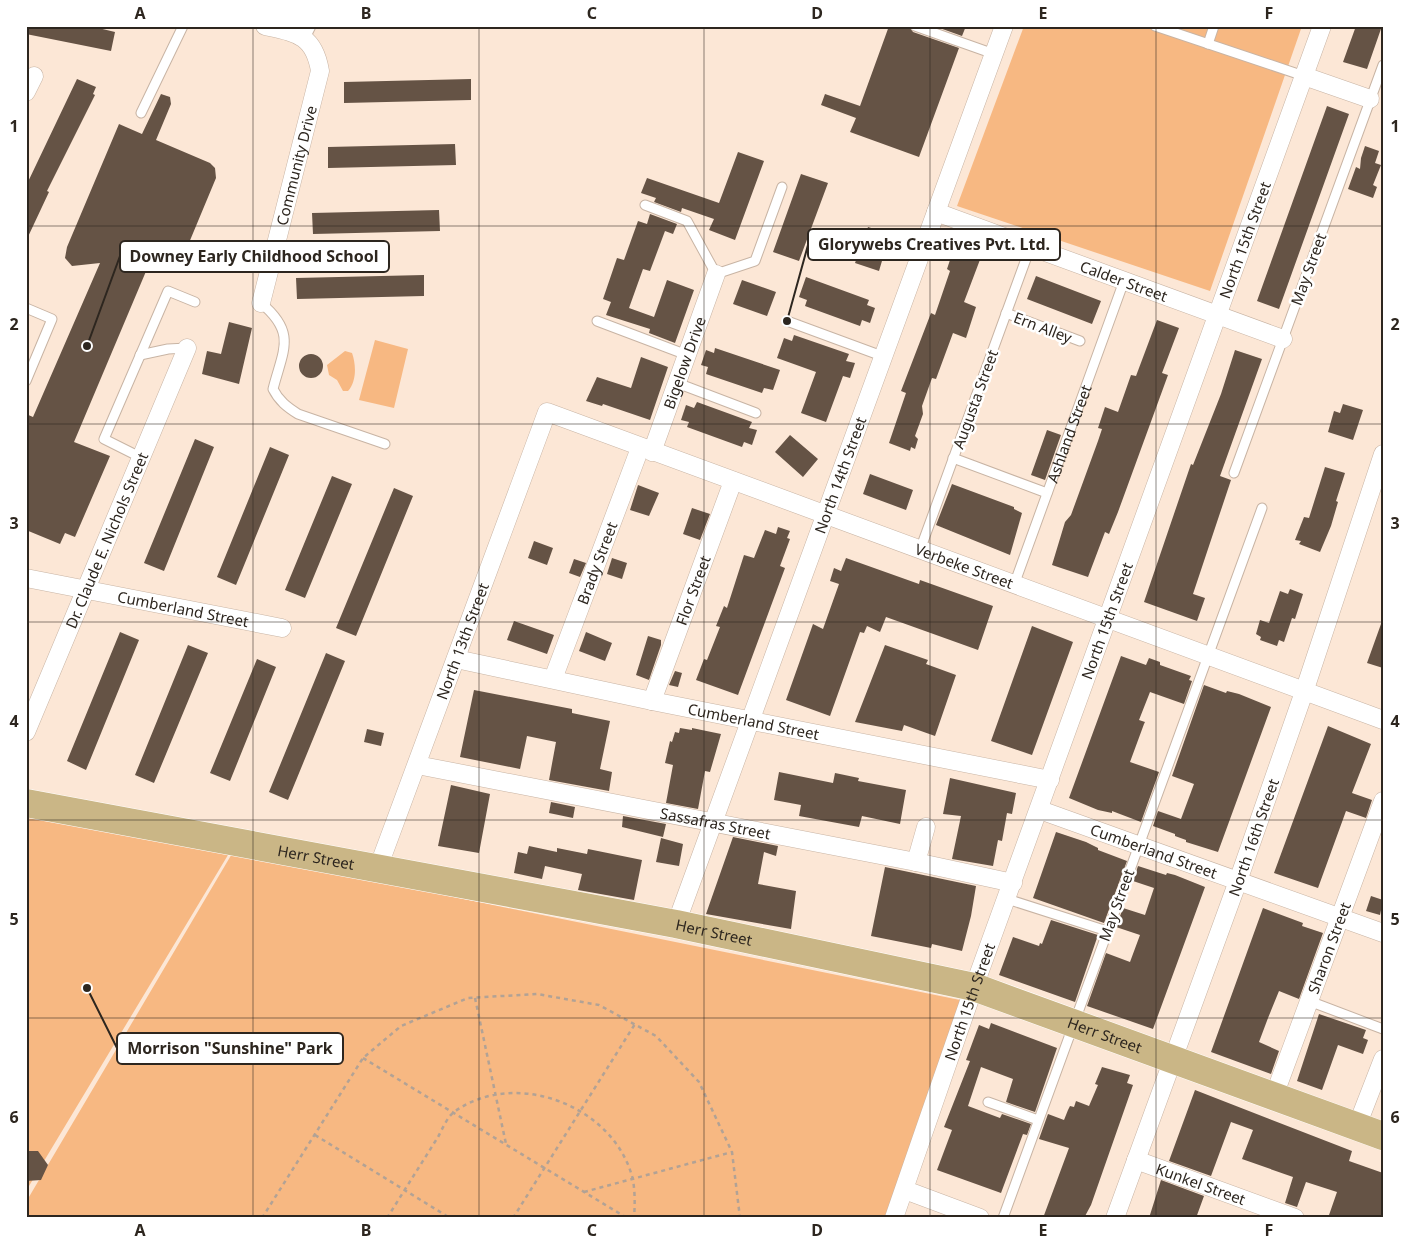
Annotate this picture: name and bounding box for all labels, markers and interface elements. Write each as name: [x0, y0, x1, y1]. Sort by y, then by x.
text: A: [134, 2, 146, 24]
text: B: [361, 2, 371, 24]
text: C: [587, 2, 597, 24]
text: D: [811, 2, 823, 24]
text: E: [1039, 2, 1048, 24]
text: F: [1265, 2, 1273, 24]
street label: Community Drive: [271, 103, 321, 228]
text: 1: [9, 115, 19, 137]
text: 1: [1390, 115, 1400, 137]
street label: North 15th Street: [1214, 178, 1275, 301]
callout: Glorywebs Creatives Pvt. Ltd.: [808, 229, 1060, 260]
street label: May Street: [1286, 230, 1330, 308]
text: Glorywebs Creatives Pvt. Ltd.: [818, 233, 1050, 255]
callout: Downey Early Childhood School: [120, 241, 389, 272]
text: Downey Early Childhood School: [129, 245, 379, 267]
street label: Calder Street: [1077, 256, 1171, 306]
street label: Ern Alley: [1011, 307, 1075, 347]
text: 2: [9, 313, 19, 335]
text: 2: [1390, 313, 1400, 335]
street label: Bigelow Drive: [658, 314, 710, 412]
street label: Augusta Street: [948, 346, 1002, 451]
street label: Ashland Street: [1042, 381, 1096, 485]
street label: North 14th Street: [809, 413, 871, 536]
street label: Dr. Claude E. Nichols Street: [61, 448, 152, 631]
text: 3: [9, 512, 19, 534]
text: 3: [1390, 512, 1400, 534]
street label: Brady Street: [572, 518, 622, 607]
street label: Verbeke Street: [912, 538, 1017, 593]
street label: Flor Street: [671, 552, 715, 628]
street label: North 15th Street: [1076, 559, 1137, 682]
street label: North 13th Street: [431, 579, 493, 702]
street label: Cumberland Street: [116, 586, 251, 631]
street label: Cumberland Street: [686, 698, 821, 744]
text: 4: [9, 710, 19, 732]
text: 4: [1390, 710, 1400, 732]
street label: North 16th Street: [1223, 775, 1283, 899]
street label: Sassafras Street: [659, 803, 773, 844]
street label: Cumberland Street: [1088, 819, 1221, 883]
street label: Herr Street: [276, 840, 357, 874]
street label: May Street: [1094, 866, 1138, 944]
street label: Sharon Street: [1303, 899, 1355, 996]
text: 5: [9, 908, 19, 930]
text: 5: [1390, 908, 1400, 930]
street label: Herr Street: [674, 914, 755, 950]
street label: North 15th Street: [939, 940, 999, 1063]
street label: Herr Street: [1065, 1012, 1145, 1058]
callout: Morrison "Sunshine" Park: [117, 1033, 343, 1064]
text: Morrison "Sunshine" Park: [127, 1037, 333, 1059]
text: 6: [9, 1106, 19, 1128]
text: 6: [1390, 1106, 1400, 1128]
street label: Kunkel Street: [1153, 1158, 1249, 1209]
text: A: [134, 1219, 146, 1241]
text: B: [361, 1219, 371, 1241]
text: C: [587, 1219, 597, 1241]
text: D: [811, 1219, 823, 1241]
text: E: [1039, 1219, 1048, 1241]
text: F: [1265, 1219, 1273, 1241]

